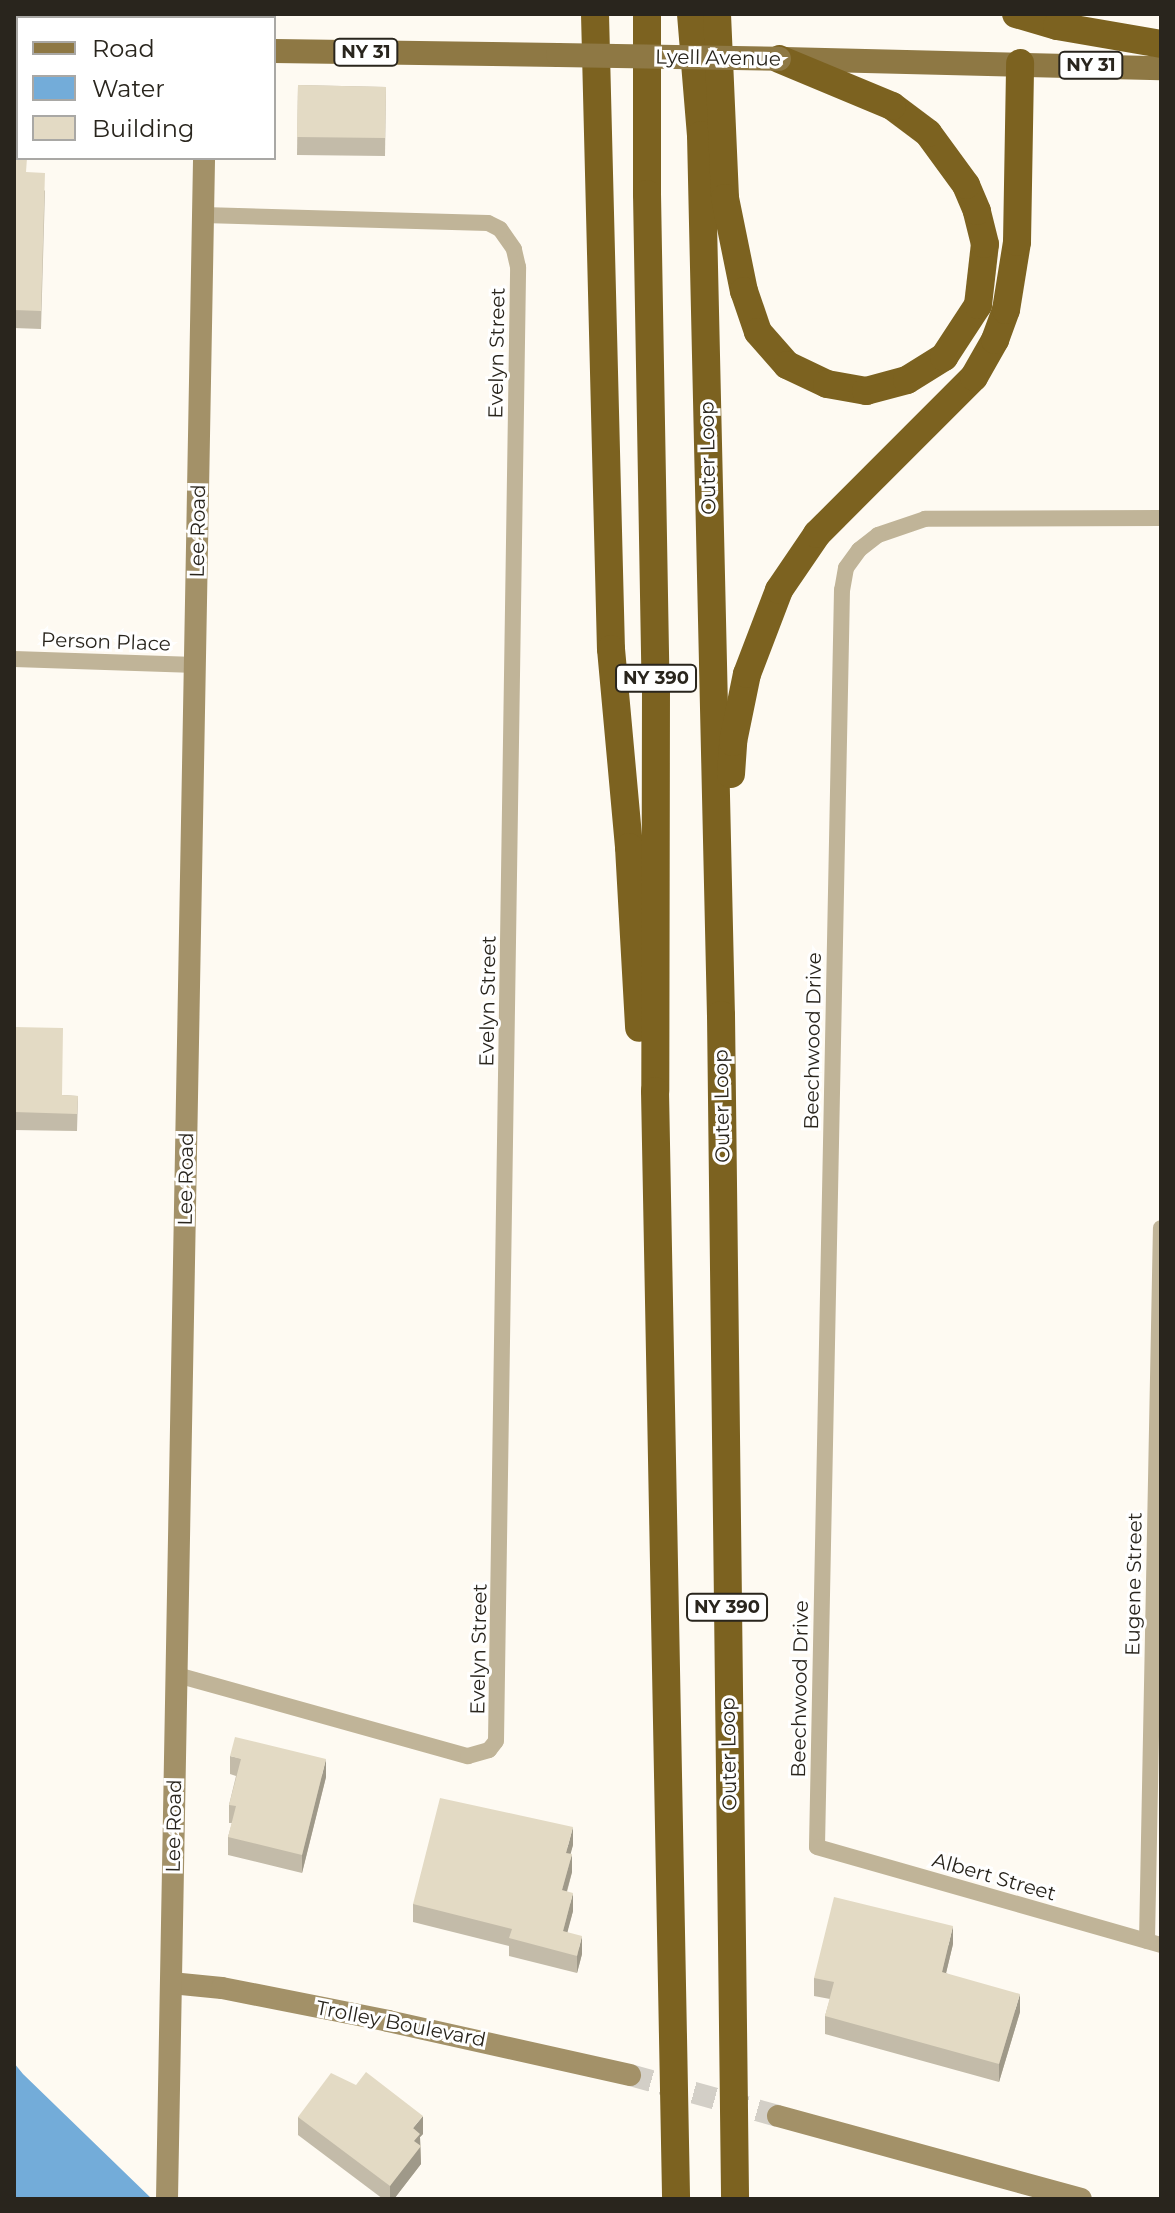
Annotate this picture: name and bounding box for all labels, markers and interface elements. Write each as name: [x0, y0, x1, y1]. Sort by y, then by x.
legend: [16, 16, 276, 160]
text: Road: [92, 34, 155, 63]
road number: NY 31: [332, 38, 400, 66]
street label: Lyell Avenue: [655, 45, 781, 71]
road number: NY 31: [1057, 51, 1125, 79]
text: Water: [92, 74, 165, 103]
text: Building: [92, 114, 195, 143]
street label: Evelyn Street: [484, 287, 510, 419]
street label: Outer Loop: [695, 401, 721, 515]
street label: Lee Road: [185, 484, 211, 578]
street label: Person Place: [41, 628, 171, 656]
road number: NY 390: [614, 664, 698, 692]
street label: Evelyn Street: [475, 935, 501, 1067]
street label: Beechwood Drive: [799, 952, 827, 1130]
street label: Outer Loop: [709, 1049, 735, 1163]
street label: Lee Road: [173, 1132, 199, 1226]
street label: Eugene Street: [1121, 1512, 1147, 1656]
street label: Evelyn Street: [466, 1583, 492, 1715]
road number: NY 390: [685, 1593, 769, 1621]
street label: Beechwood Drive: [786, 1600, 814, 1778]
street label: Outer Loop: [716, 1697, 742, 1811]
street label: Lee Road: [161, 1779, 187, 1873]
street label: Albert Street: [929, 1848, 1059, 1906]
street label: Trolley Boulevard: [314, 1996, 488, 2052]

